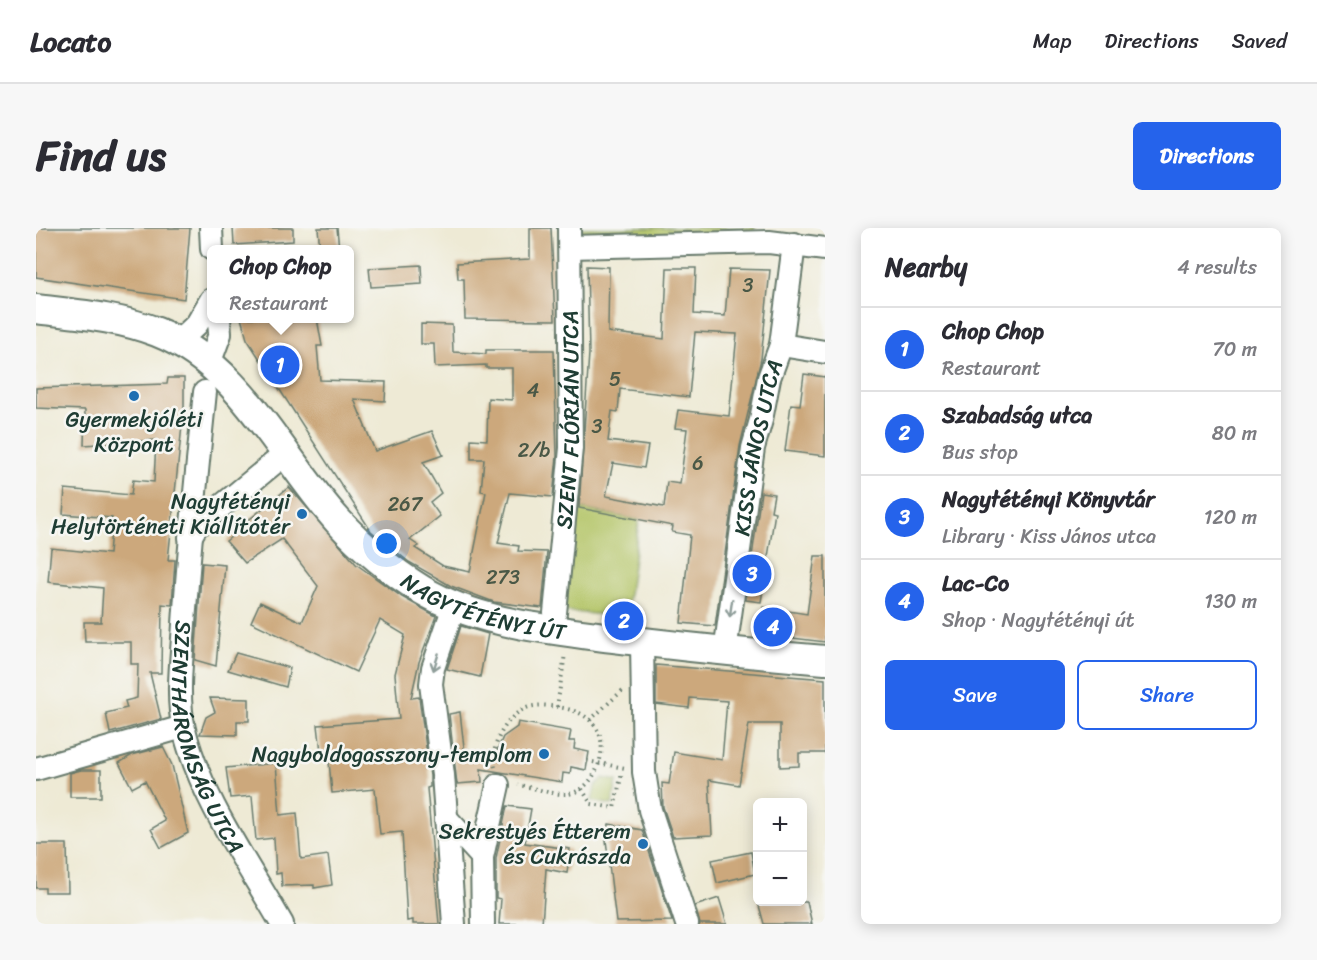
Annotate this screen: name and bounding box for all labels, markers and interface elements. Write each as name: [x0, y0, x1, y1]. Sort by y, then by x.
text: Locato: [30, 17, 111, 66]
text: Map: [1033, 22, 1071, 60]
text: Directions: [1104, 22, 1199, 60]
text: Saved: [1232, 22, 1287, 60]
text: Find us: [36, 119, 166, 193]
button: Directions: [1133, 122, 1281, 190]
text: Nearby: [885, 244, 967, 290]
popup: [207, 245, 354, 323]
text: Chop Chop: [230, 247, 331, 286]
text: 4 results: [1177, 250, 1257, 285]
house number: 3: [743, 268, 754, 303]
text: Restaurant: [230, 286, 328, 321]
street label: SZENT FLÓRIÁN UTCA: [544, 310, 591, 531]
text: Chop Chop: [942, 312, 1044, 351]
text: 1: [900, 332, 909, 367]
text: 70 m: [1212, 332, 1257, 367]
pin: 1: [260, 342, 300, 388]
text: Restaurant: [942, 351, 1041, 386]
street label: KISS JÁNOS UTCA: [722, 354, 794, 538]
house number: 5: [609, 362, 621, 397]
house number: 4: [527, 373, 539, 408]
marker: Gyermekjóléti Központ: [127, 389, 141, 403]
text: Szabadság utca: [942, 396, 1092, 435]
place label: Gyermekjóléti Központ: [66, 400, 203, 464]
house number: 3: [592, 409, 603, 444]
text: 2: [899, 416, 910, 451]
text: 80 m: [1212, 416, 1257, 451]
house number: 2/b: [518, 433, 550, 468]
text: Bus stop: [942, 435, 1018, 470]
house number: 6: [692, 446, 704, 481]
text: Nagytétényi Könyvtár: [942, 480, 1155, 519]
place label: Nagytétényi Helytörténeti Kiállítótér: [51, 482, 291, 546]
house number: 267: [388, 487, 424, 522]
text: 3: [899, 500, 910, 535]
text: 120 m: [1204, 500, 1257, 535]
marker: Nagytétényi Helytörténeti Kiállítótér: [295, 507, 309, 521]
text: Library · Kiss János utca: [942, 519, 1156, 554]
your location: [372, 529, 401, 558]
pin: 3: [732, 552, 772, 596]
house number: 273: [486, 560, 520, 595]
street label: NAGYTÉTÉNYI ÚT: [393, 562, 570, 652]
text: Lac-Co: [942, 564, 1009, 603]
text: 4: [898, 584, 911, 619]
text: 130 m: [1204, 584, 1257, 619]
pin: 2: [604, 598, 644, 644]
one-way arrow: [725, 598, 736, 617]
text: Shop · Nagytétényi út: [942, 603, 1134, 638]
pin: 4: [754, 604, 792, 650]
street label: SZENTHÁROMSÁG UTCA: [160, 619, 255, 861]
one-way arrow: [430, 652, 441, 671]
button: Save: [885, 660, 1065, 730]
button: Share: [1077, 660, 1257, 730]
place label: Nagyboldogasszony-templom: [252, 735, 532, 774]
marker: Nagyboldogasszony-templom: [537, 747, 551, 761]
map controls: [753, 798, 807, 906]
button: +: [753, 798, 807, 852]
place label: Sekrestyés Étterem és Cukrászda: [439, 812, 631, 876]
marker: Sekrestyés Étterem és Cukrászda: [636, 837, 650, 851]
button: −: [753, 852, 807, 906]

